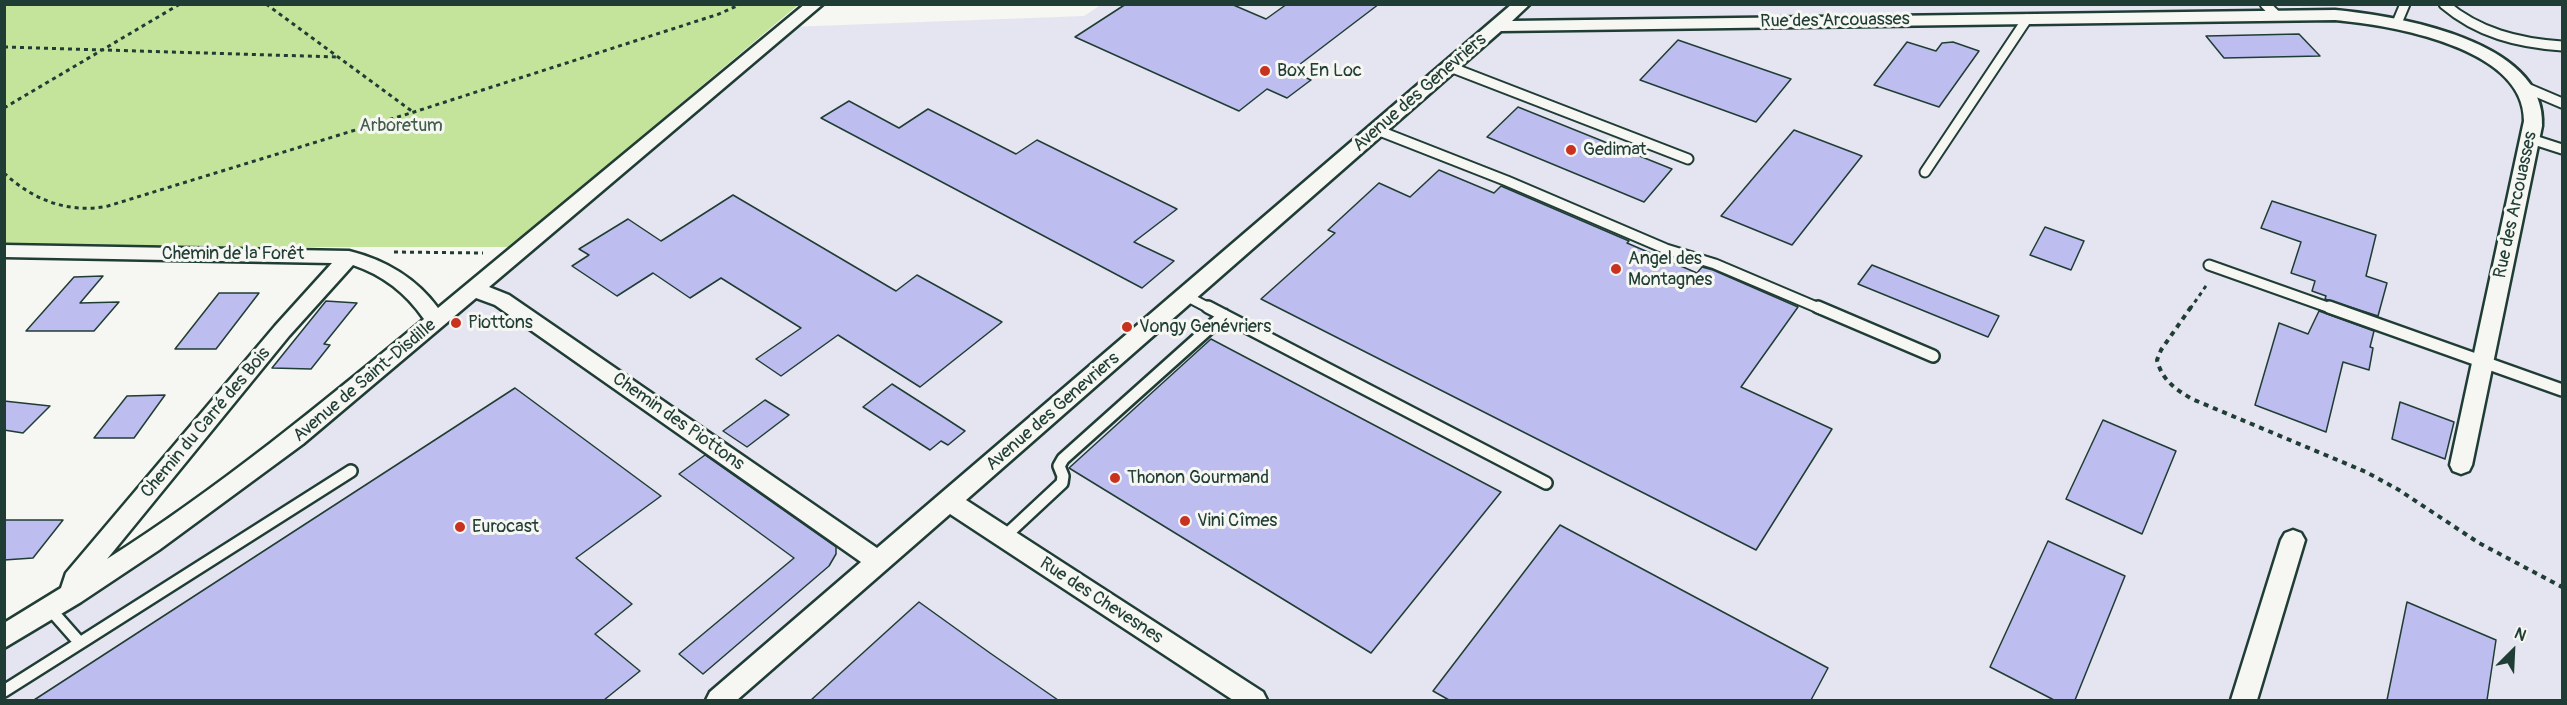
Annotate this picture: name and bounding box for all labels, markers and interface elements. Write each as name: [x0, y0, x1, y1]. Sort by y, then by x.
street label: Rue des Arcouasses: [1760, 9, 1910, 33]
street label: Avenue des Genevriers: [1349, 29, 1491, 157]
place label: Box En Loc: [1277, 60, 1362, 82]
marker: Box En Loc: [1258, 64, 1272, 78]
park label: Arboretum: [359, 115, 443, 137]
street label: Rue des Arcouasses: [2490, 130, 2542, 280]
place label: Gedimat: [1583, 139, 1646, 161]
marker: Gedimat: [1564, 143, 1578, 157]
street label: Chemin de la Forêt: [162, 243, 304, 265]
place label: Angel des Montagnes: [1628, 248, 1712, 290]
marker: Angel des Montagnes: [1609, 262, 1623, 276]
place label: Piottons: [468, 312, 533, 334]
street label: Avenue de Saint-Disdille: [289, 315, 441, 447]
marker: Piottons: [449, 316, 463, 330]
place label: Vongy Genévriers: [1139, 316, 1271, 338]
marker: Vongy Genévriers: [1120, 320, 1134, 334]
street label: Chemin du Carré des Bois: [137, 343, 275, 503]
street label: Avenue des Genevriers: [982, 348, 1124, 476]
street label: Chemin des Piottons: [608, 368, 748, 476]
place label: Thonon Gourmand: [1127, 467, 1269, 489]
marker: Thonon Gourmand: [1108, 471, 1122, 485]
place label: Vini Cîmes: [1197, 510, 1277, 532]
marker: Vini Cîmes: [1178, 514, 1192, 528]
place label: Eurocast: [472, 516, 539, 538]
marker: Eurocast: [453, 520, 467, 534]
street label: Rue des Chevesnes: [1035, 553, 1167, 649]
north arrow: [2483, 621, 2543, 681]
text: N: [2511, 623, 2529, 646]

